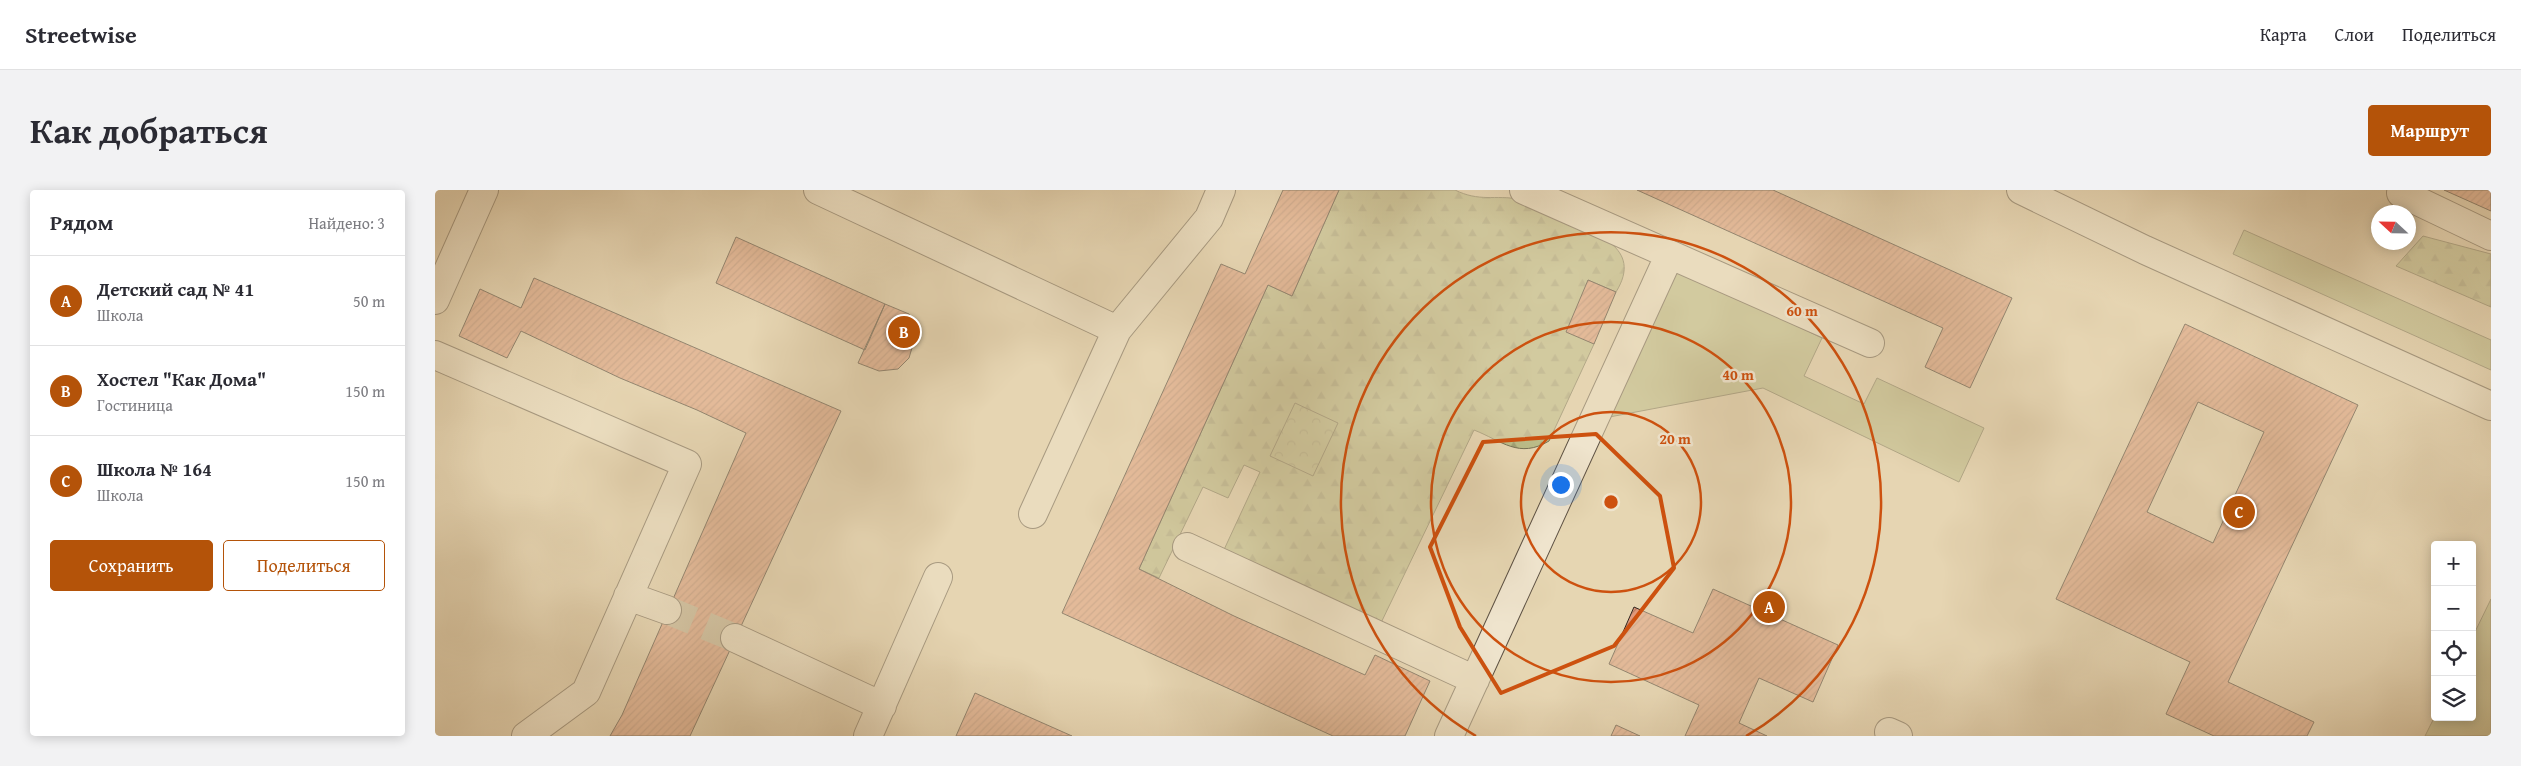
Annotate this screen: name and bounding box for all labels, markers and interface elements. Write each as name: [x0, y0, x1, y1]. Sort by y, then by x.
text: Streetwise: [25, 17, 137, 52]
text: Карта: [2260, 21, 2307, 48]
text: Слои: [2335, 21, 2374, 48]
text: Поделиться: [2402, 21, 2496, 48]
text: Как добраться: [30, 105, 268, 156]
button: Маршрут: [2368, 105, 2491, 156]
north arrow: [2371, 205, 2416, 250]
text: Рядом: [50, 207, 113, 238]
text: Найдено: 3: [308, 211, 385, 235]
text: Детский сад № 41: [97, 275, 254, 303]
text: A: [61, 289, 71, 313]
text: 50 m: [353, 289, 385, 313]
text: 60 m: [1786, 300, 1818, 321]
text: Школа: [97, 303, 143, 327]
pin: B: [888, 313, 920, 351]
text: 40 m: [1722, 364, 1754, 385]
text: Хостел "Как Дома": [97, 365, 266, 393]
text: B: [61, 379, 71, 403]
text: 150 m: [345, 379, 385, 403]
text: Гостиница: [97, 393, 173, 417]
text: 20 m: [1659, 428, 1691, 449]
text: Школа № 164: [97, 455, 212, 483]
text: C: [61, 469, 71, 493]
text: 150 m: [345, 469, 385, 493]
your location: [1548, 472, 1574, 498]
text: Школа: [97, 483, 143, 507]
centre of rings: [1602, 493, 1620, 511]
pin: C: [2223, 493, 2255, 531]
button: Сохранить: [50, 540, 213, 591]
button: Поделиться: [223, 540, 385, 591]
map controls: [2431, 541, 2476, 721]
button: +: [2431, 541, 2476, 586]
button: −: [2431, 586, 2476, 631]
pin: A: [1753, 588, 1785, 626]
button: locate: [2431, 631, 2476, 676]
button: layers: [2431, 676, 2476, 721]

